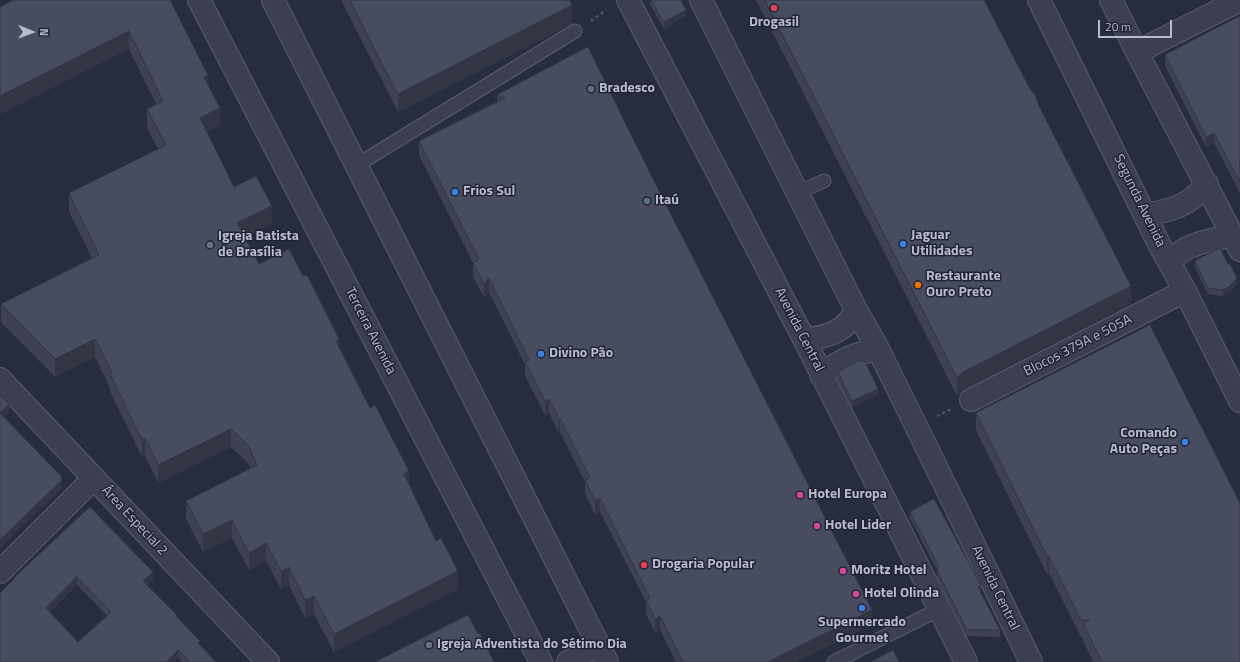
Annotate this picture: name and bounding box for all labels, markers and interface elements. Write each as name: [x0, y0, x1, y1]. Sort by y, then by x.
marker: Drogasil: [769, 3, 779, 13]
north arrow: [12, 12, 52, 52]
scale bar: [1100, 12, 1174, 38]
place label: Drogasil: [749, 15, 799, 31]
text: 20 m: [1105, 17, 1131, 36]
text: N: [36, 28, 52, 36]
place label: Bradesco: [599, 81, 655, 97]
marker: Bradesco: [586, 84, 596, 94]
street label: Segunda Avenida: [1109, 152, 1169, 250]
place label: Frios Sul: [463, 184, 515, 200]
marker: Frios Sul: [450, 187, 460, 197]
place label: Itaú: [655, 193, 679, 209]
marker: Itaú: [642, 196, 652, 206]
place label: Jaguar Utilidades: [911, 228, 973, 260]
place label: Igreja Batista de Brasília: [218, 229, 299, 262]
marker: Jaguar Utilidades: [898, 239, 908, 249]
marker: Igreja Batista de Brasília: [205, 240, 215, 250]
place label: Restaurante Ouro Preto: [926, 269, 1001, 302]
marker: Restaurante Ouro Preto: [913, 280, 923, 290]
street label: Terceira Avenida: [341, 285, 399, 377]
street label: Avenida Central: [771, 285, 827, 375]
street label: Blocos 379A e 505A: [1021, 311, 1135, 381]
place label: Divino Pão: [549, 346, 613, 362]
marker: Divino Pão: [536, 349, 546, 359]
place label: Comando Auto Peças: [1110, 426, 1177, 458]
marker: Comando Auto Peças: [1180, 437, 1190, 447]
street label: Área Especial 2: [97, 483, 171, 559]
place label: Hotel Europa: [808, 487, 887, 503]
marker: Hotel Europa: [795, 490, 805, 500]
place label: Hotel Lider: [825, 518, 891, 534]
marker: Hotel Lider: [812, 521, 822, 531]
street label: Avenida Central: [967, 543, 1023, 633]
place label: Drogaria Popular: [652, 557, 754, 573]
marker: Drogaria Popular: [639, 560, 649, 570]
place label: Moritz Hotel: [851, 563, 927, 579]
marker: Moritz Hotel: [838, 566, 848, 576]
place label: Hotel Olinda: [864, 586, 939, 602]
marker: Hotel Olinda: [851, 589, 861, 599]
marker: Supermercado Gourmet: [857, 603, 867, 613]
place label: Supermercado Gourmet: [818, 615, 906, 648]
place label: Igreja Adventista do Sétimo Dia: [437, 637, 627, 653]
marker: Igreja Adventista do Sétimo Dia: [424, 640, 434, 650]

